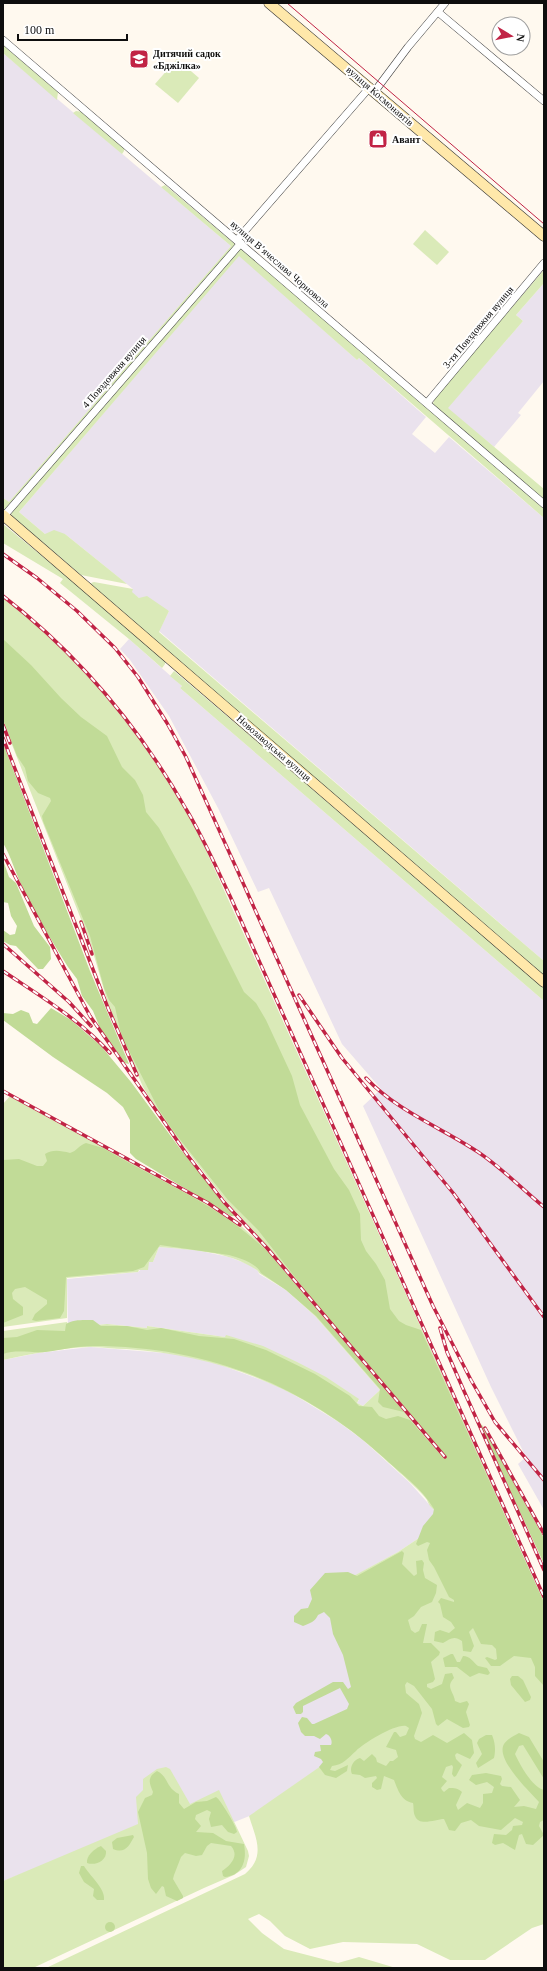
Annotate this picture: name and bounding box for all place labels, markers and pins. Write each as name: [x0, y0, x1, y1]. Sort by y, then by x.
school or university icon: Дитячий садок «Бджілка»: [128, 48, 150, 70]
place label: Дитячий садок «Бджілка»: [153, 48, 221, 71]
shop icon: Авант: [367, 128, 389, 150]
place label: Авант: [392, 134, 420, 145]

